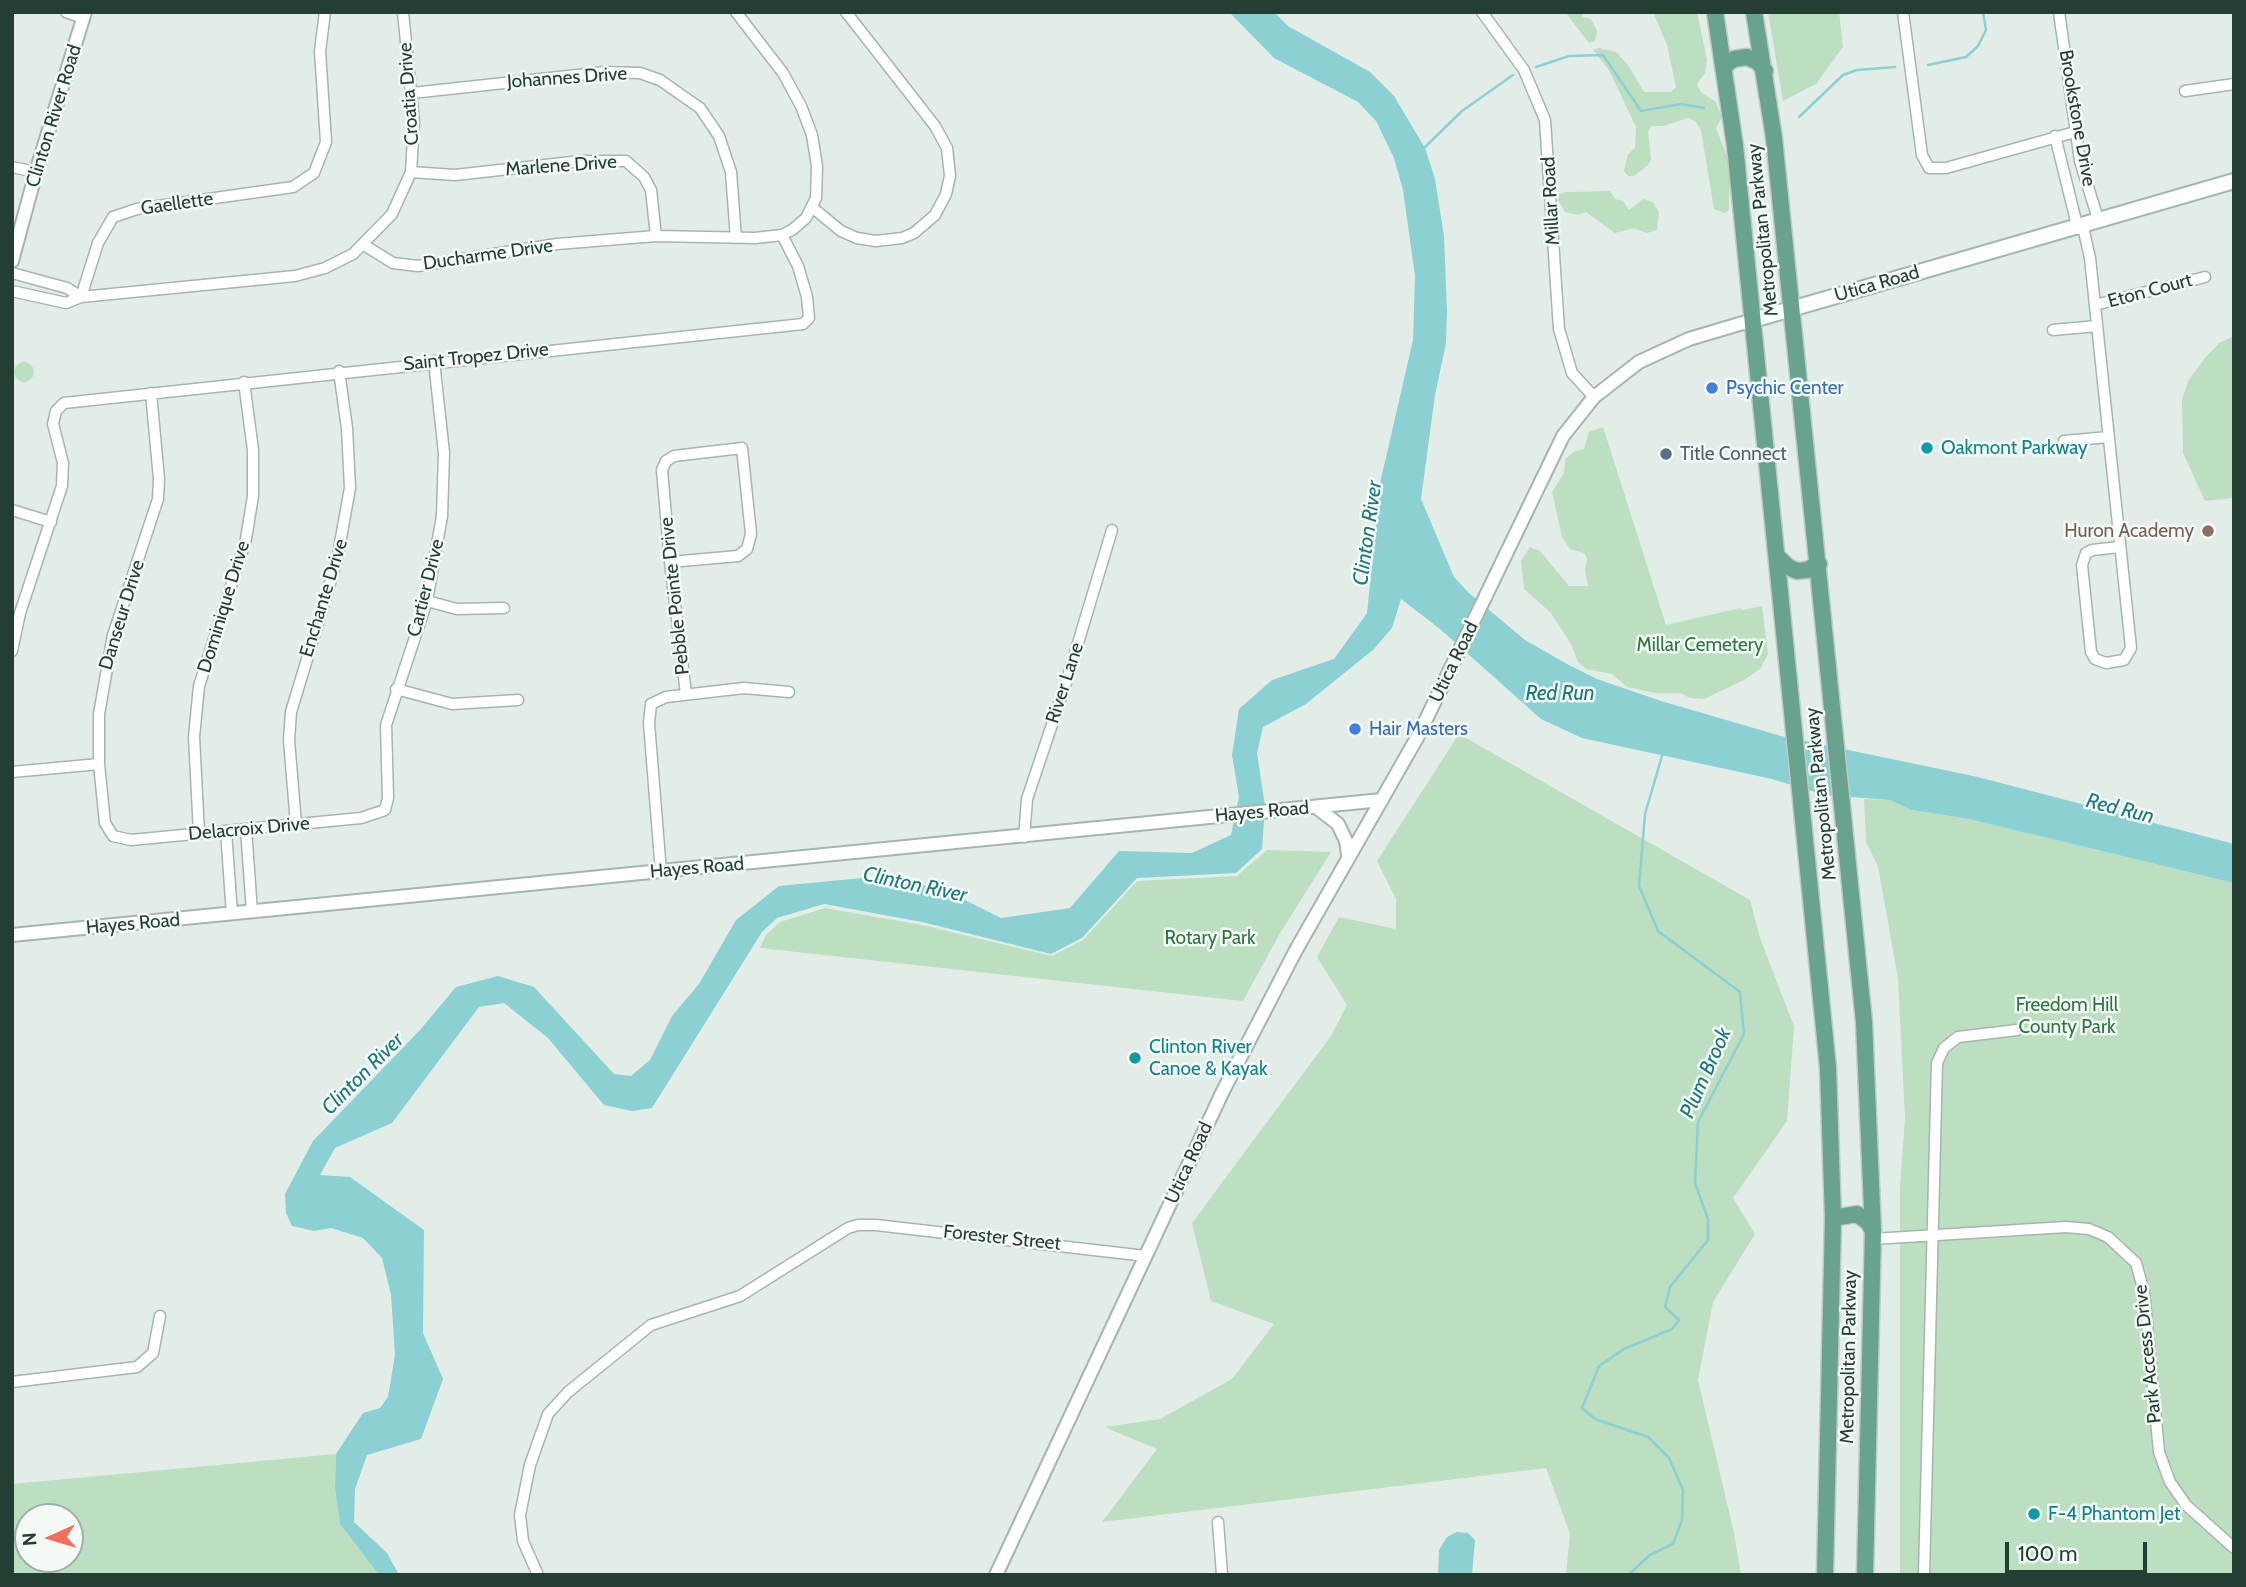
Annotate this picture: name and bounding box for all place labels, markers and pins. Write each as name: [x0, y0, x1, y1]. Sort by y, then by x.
place label: Psychic Center: [1726, 377, 1844, 399]
marker: Psychic Center: [1704, 380, 1720, 396]
place label: Oakmont Parkway: [1941, 437, 2088, 459]
marker: Oakmont Parkway: [1919, 440, 1935, 456]
place label: Title Connect: [1680, 443, 1787, 465]
marker: Title Connect: [1658, 446, 1674, 462]
place label: Huron Academy: [2064, 520, 2194, 542]
marker: Huron Academy: [2200, 523, 2216, 539]
place label: Hair Masters: [1369, 718, 1468, 740]
marker: Hair Masters: [1347, 721, 1363, 737]
place label: Clinton River Canoe & Kayak: [1149, 1036, 1267, 1080]
marker: Clinton River Canoe & Kayak: [1127, 1050, 1143, 1066]
place label: F-4 Phantom Jet: [2048, 1503, 2180, 1525]
marker: F-4 Phantom Jet: [2026, 1506, 2042, 1522]

